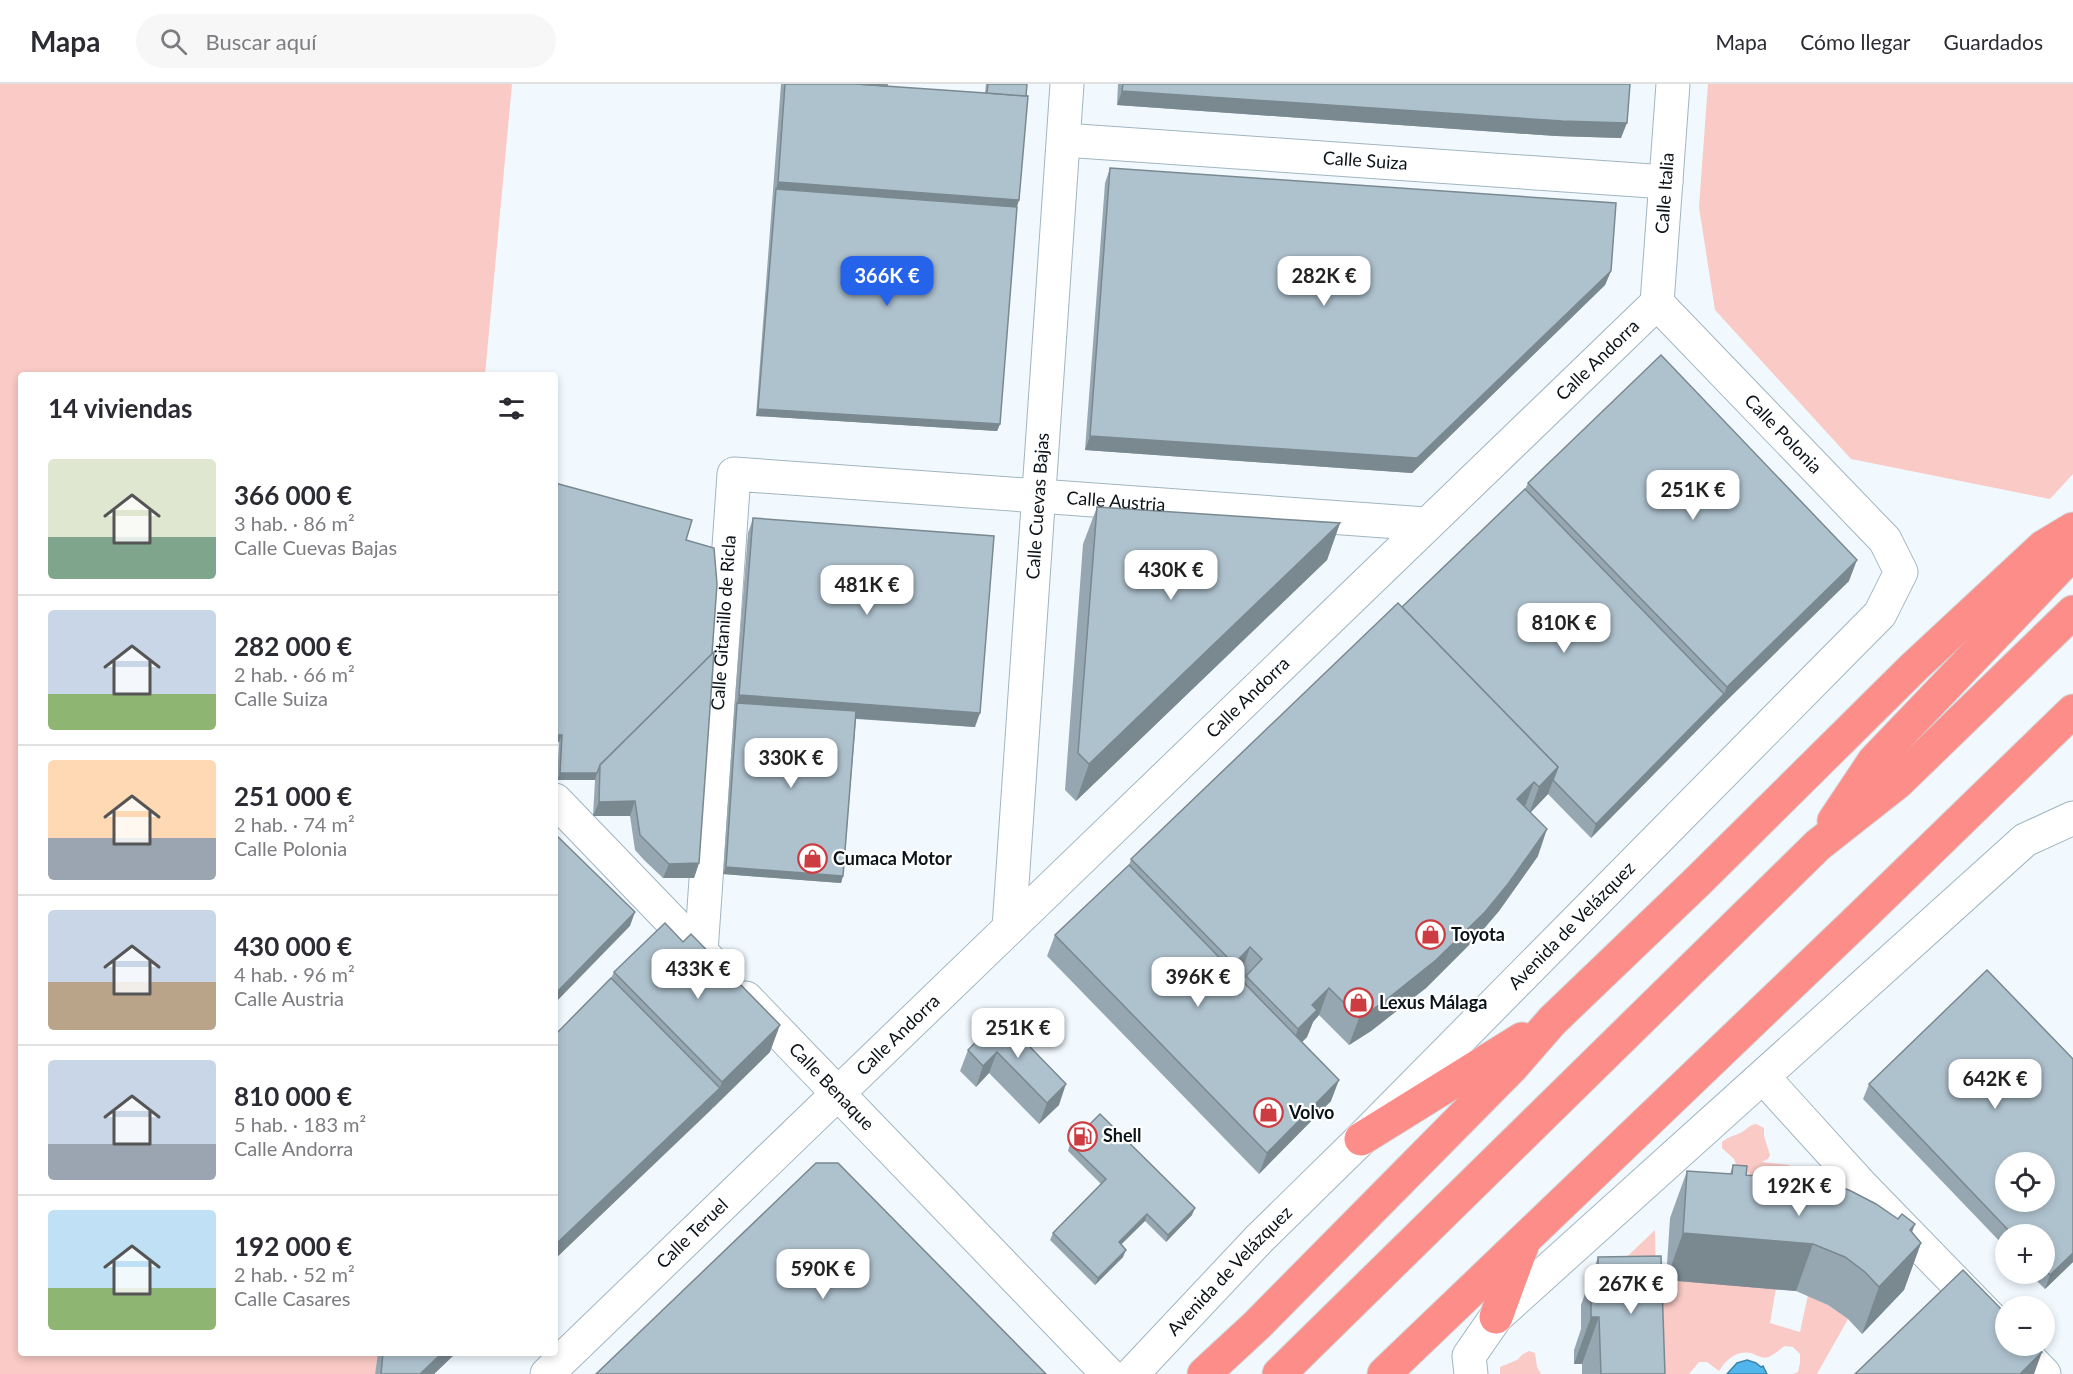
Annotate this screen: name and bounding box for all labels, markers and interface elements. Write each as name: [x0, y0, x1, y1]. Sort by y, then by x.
search box: [136, 14, 556, 68]
text: Mapa: [30, 24, 100, 58]
icon: search: [157, 25, 190, 58]
text: Buscar aquí: [205, 28, 317, 55]
text: Mapa: [1715, 29, 1767, 54]
text: Cómo llegar: [1800, 29, 1911, 54]
text: Guardados: [1944, 29, 2043, 54]
street label: Calle Suiza: [1322, 146, 1408, 174]
street label: Calle Italia: [1650, 152, 1678, 235]
pin: 366K €: [838, 256, 936, 307]
pin: 282K €: [1275, 256, 1373, 307]
text: 366K €: [855, 263, 919, 287]
text: 282K €: [1292, 263, 1356, 287]
street label: Calle Andorra: [1551, 314, 1643, 405]
street label: Calle Polonia: [1740, 389, 1827, 478]
text: 14 viviendas: [48, 392, 192, 424]
icon: filters: [495, 392, 528, 425]
street label: Calle Cuevas Bajas: [1021, 432, 1053, 580]
pin: 251K €: [1644, 470, 1742, 521]
text: 251K €: [1661, 477, 1725, 501]
text: 366 000 €: [234, 479, 352, 511]
icon: home: [96, 483, 168, 555]
street label: Calle Austria: [1066, 486, 1166, 515]
text: 3 hab. · 86 m²: [234, 511, 355, 535]
street label: Calle Gitanillo de Ricla: [706, 534, 740, 711]
text: Calle Cuevas Bajas: [234, 535, 397, 559]
pin: 430K €: [1122, 550, 1220, 601]
text: 430K €: [1139, 557, 1203, 581]
pin: 481K €: [818, 565, 916, 616]
text: 481K €: [835, 572, 899, 596]
pin: 810K €: [1515, 603, 1613, 654]
text: 810K €: [1532, 610, 1596, 634]
text: 282 000 €: [234, 630, 352, 662]
icon: home: [96, 634, 168, 706]
street label: Calle Andorra: [1201, 652, 1294, 742]
text: 2 hab. · 66 m²: [234, 662, 355, 686]
text: Calle Suiza: [234, 686, 328, 710]
pin: 330K €: [742, 738, 840, 789]
text: 330K €: [759, 745, 823, 769]
text: 251 000 €: [234, 780, 352, 812]
icon: home: [96, 784, 168, 856]
text: 2 hab. · 74 m²: [234, 812, 355, 836]
text: Calle Polonia: [234, 836, 347, 860]
shop icon: Cumaca Motor: [796, 843, 828, 875]
place label: Cumaca Motor: [833, 847, 952, 869]
street label: Avenida de Velázquez: [1503, 857, 1639, 994]
shop icon: Toyota: [1414, 919, 1446, 951]
place label: Toyota: [1451, 923, 1505, 945]
text: 430 000 €: [234, 930, 352, 962]
icon: home: [96, 934, 168, 1006]
pin: 433K €: [649, 949, 747, 1000]
text: 433K €: [666, 956, 730, 980]
pin: 396K €: [1149, 957, 1247, 1008]
text: 4 hab. · 96 m²: [234, 962, 355, 986]
text: 396K €: [1166, 964, 1230, 988]
text: Calle Austria: [234, 986, 344, 1010]
shop icon: Lexus Málaga: [1342, 987, 1374, 1019]
street label: Calle Andorra: [851, 989, 944, 1080]
place label: Lexus Málaga: [1379, 991, 1487, 1013]
pin: 251K €: [969, 1008, 1067, 1059]
text: 251K €: [986, 1015, 1050, 1039]
street label: Calle Benaque: [785, 1037, 879, 1134]
pin: 642K €: [1946, 1059, 2044, 1110]
text: 642K €: [1963, 1066, 2027, 1090]
text: 810 000 €: [234, 1080, 352, 1112]
icon: home: [96, 1084, 168, 1156]
shop icon: Volvo: [1252, 1097, 1284, 1129]
place label: Volvo: [1288, 1101, 1334, 1123]
text: 5 hab. · 183 m²: [234, 1112, 366, 1136]
fuel station icon: Shell: [1066, 1120, 1098, 1152]
place label: Shell: [1103, 1124, 1141, 1146]
text: Calle Andorra: [234, 1136, 353, 1160]
map controls: [1995, 1152, 2055, 1356]
button: locate: [1995, 1152, 2055, 1212]
pin: 192K €: [1750, 1166, 1848, 1217]
text: 192K €: [1767, 1173, 1831, 1197]
street label: Calle Teruel: [651, 1193, 732, 1273]
street label: Avenida de Velázquez: [1162, 1201, 1296, 1340]
button: +: [1995, 1224, 2055, 1284]
text: 192 000 €: [234, 1230, 352, 1262]
icon: home: [96, 1234, 168, 1306]
pin: 590K €: [774, 1249, 872, 1300]
text: 590K €: [791, 1256, 855, 1280]
text: 2 hab. · 52 m²: [234, 1262, 355, 1286]
pin: 267K €: [1582, 1264, 1680, 1315]
text: 267K €: [1599, 1271, 1663, 1295]
text: Calle Casares: [234, 1286, 350, 1310]
button: −: [1995, 1296, 2055, 1356]

